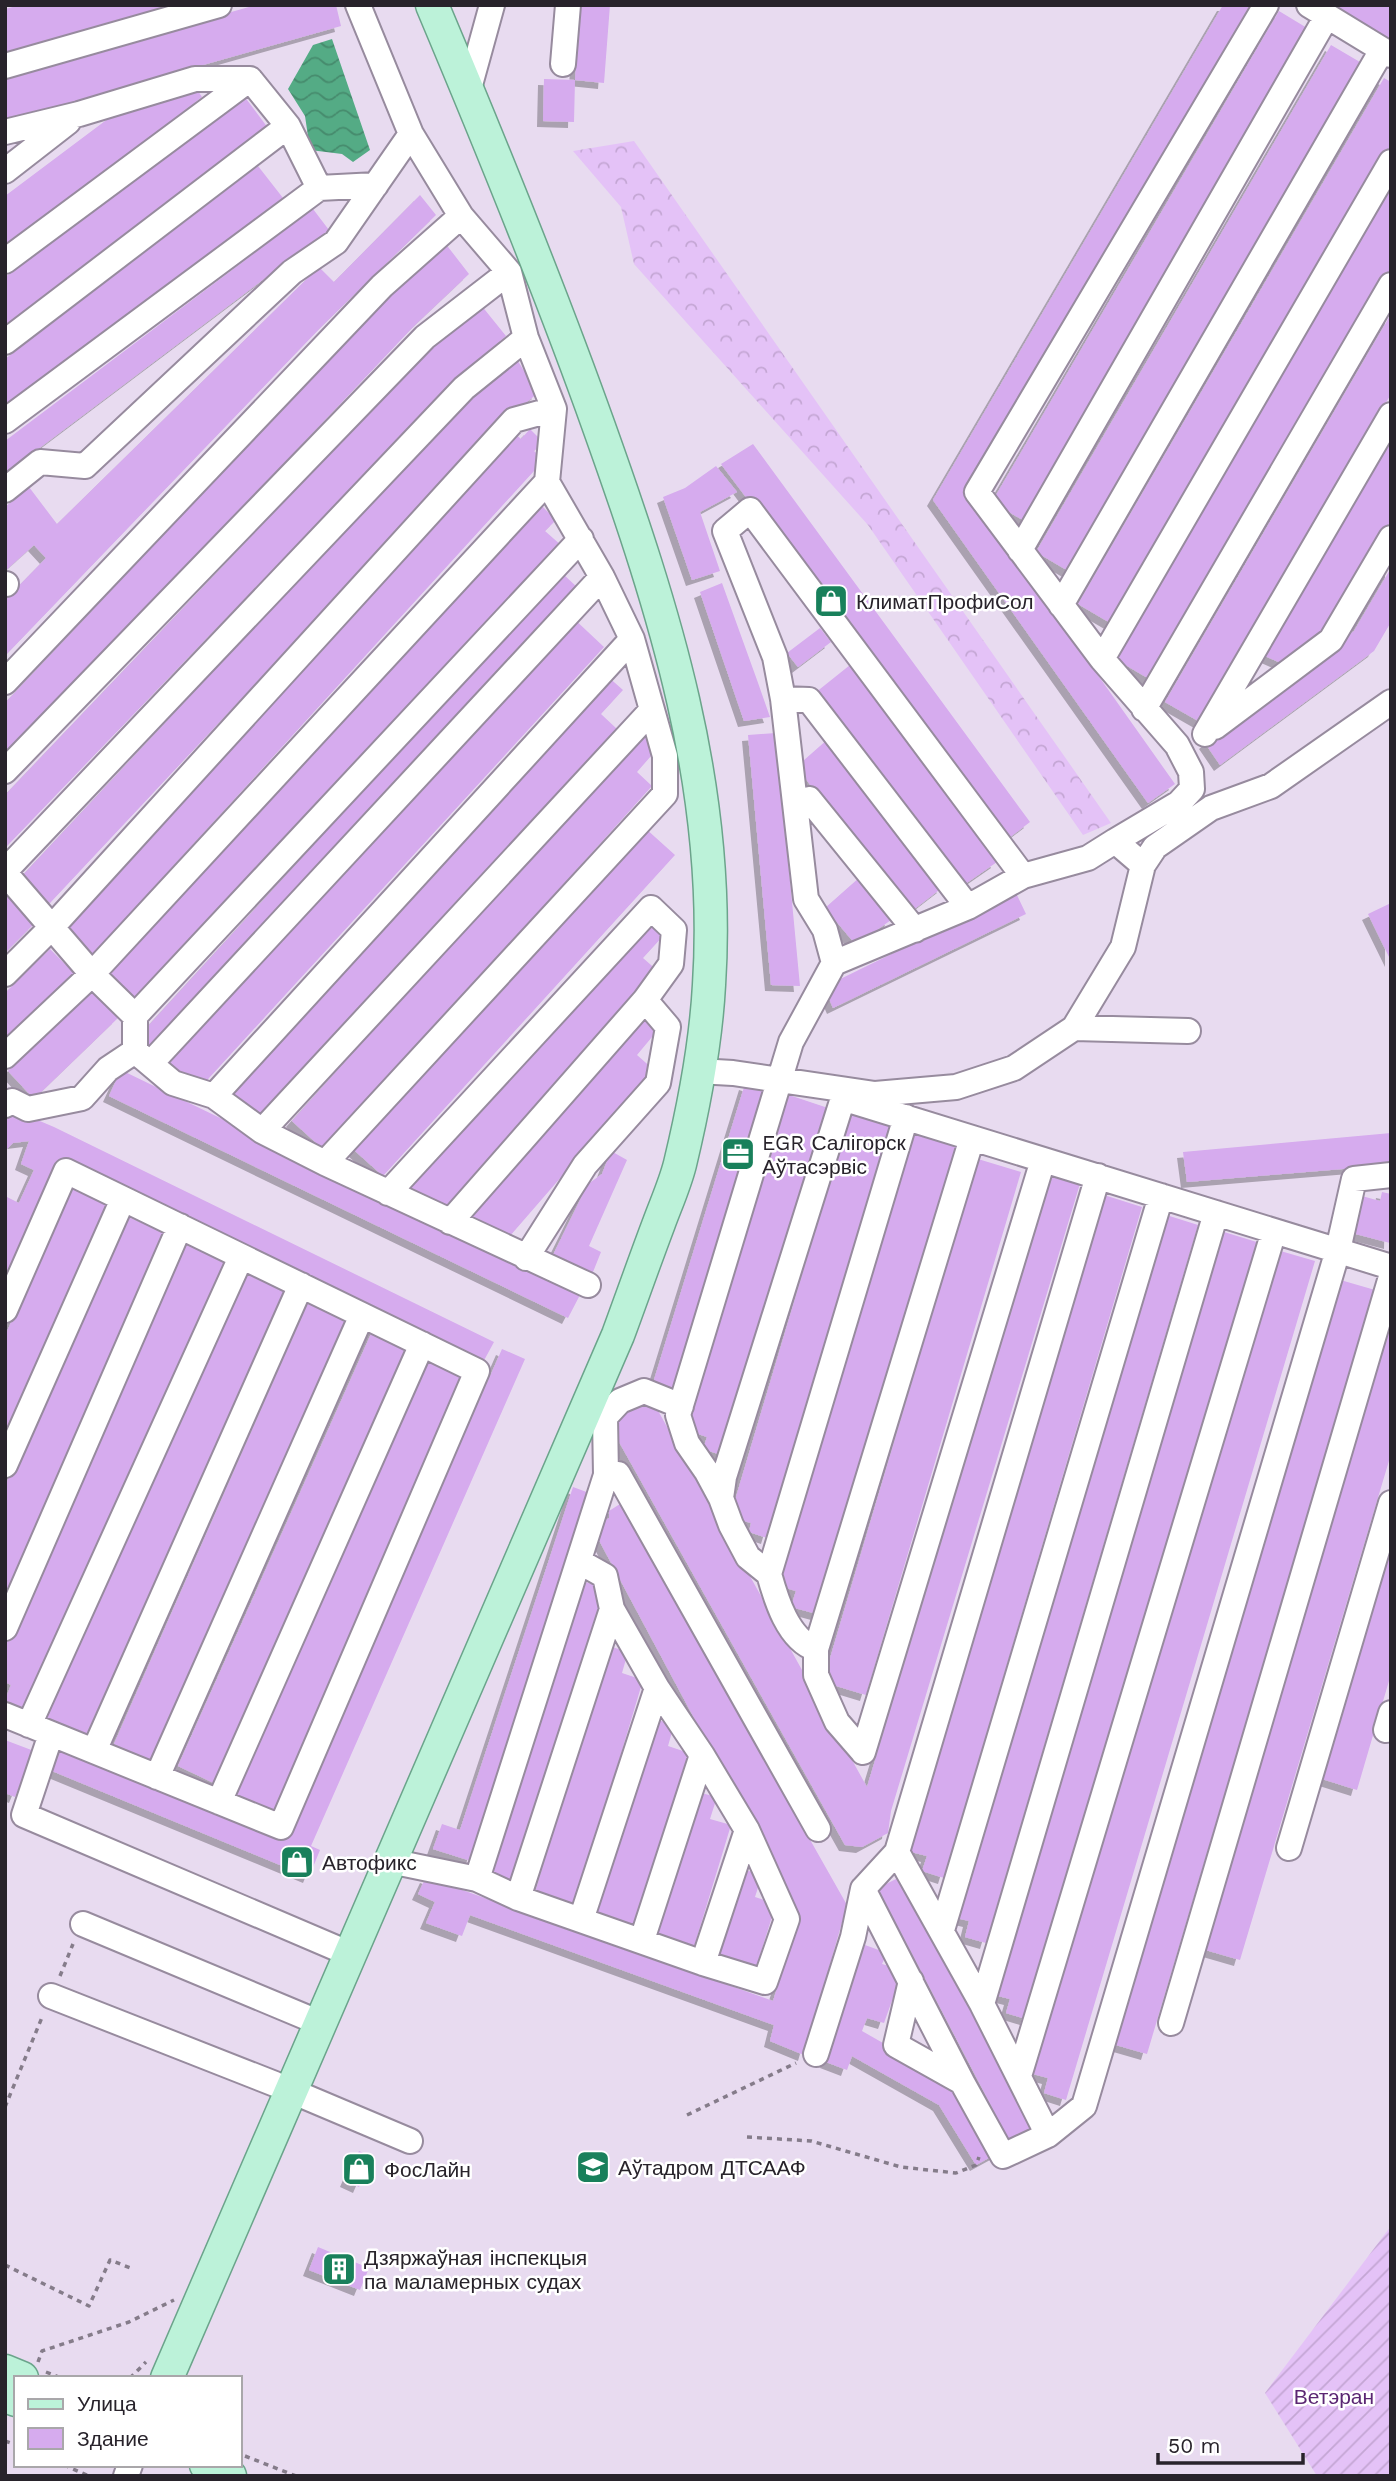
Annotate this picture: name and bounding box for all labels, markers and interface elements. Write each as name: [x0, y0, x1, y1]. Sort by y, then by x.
shop icon: КлиматПрофиСол: [812, 582, 850, 620]
place label: КлиматПрофиСол: [856, 589, 1034, 614]
place label: EGR Салігорск Аўтасэрвіс: [762, 1130, 906, 1179]
office icon: EGR Салігорск Аўтасэрвіс: [719, 1135, 757, 1173]
shop icon: Автофикс: [278, 1843, 316, 1881]
place label: Автофикс: [322, 1850, 417, 1875]
school or university icon: Аўтадром ДТСААФ: [574, 2148, 612, 2186]
shop icon: ФосЛайн: [340, 2150, 378, 2188]
place label: Аўтадром ДТСААФ: [618, 2155, 806, 2180]
place label: ФосЛайн: [384, 2157, 471, 2182]
place label: Дзяржаўная інспекцыя па маламерных судах: [364, 2245, 587, 2294]
building icon: Дзяржаўная інспекцыя па маламерных судах: [320, 2250, 358, 2288]
legend: [14, 2376, 242, 2467]
park label: Ветэран: [1294, 2384, 1374, 2409]
text: Улица: [77, 2391, 137, 2416]
scale bar: [1158, 2422, 1303, 2466]
text: Здание: [77, 2426, 149, 2451]
text: 50 m: [1168, 2433, 1220, 2458]

